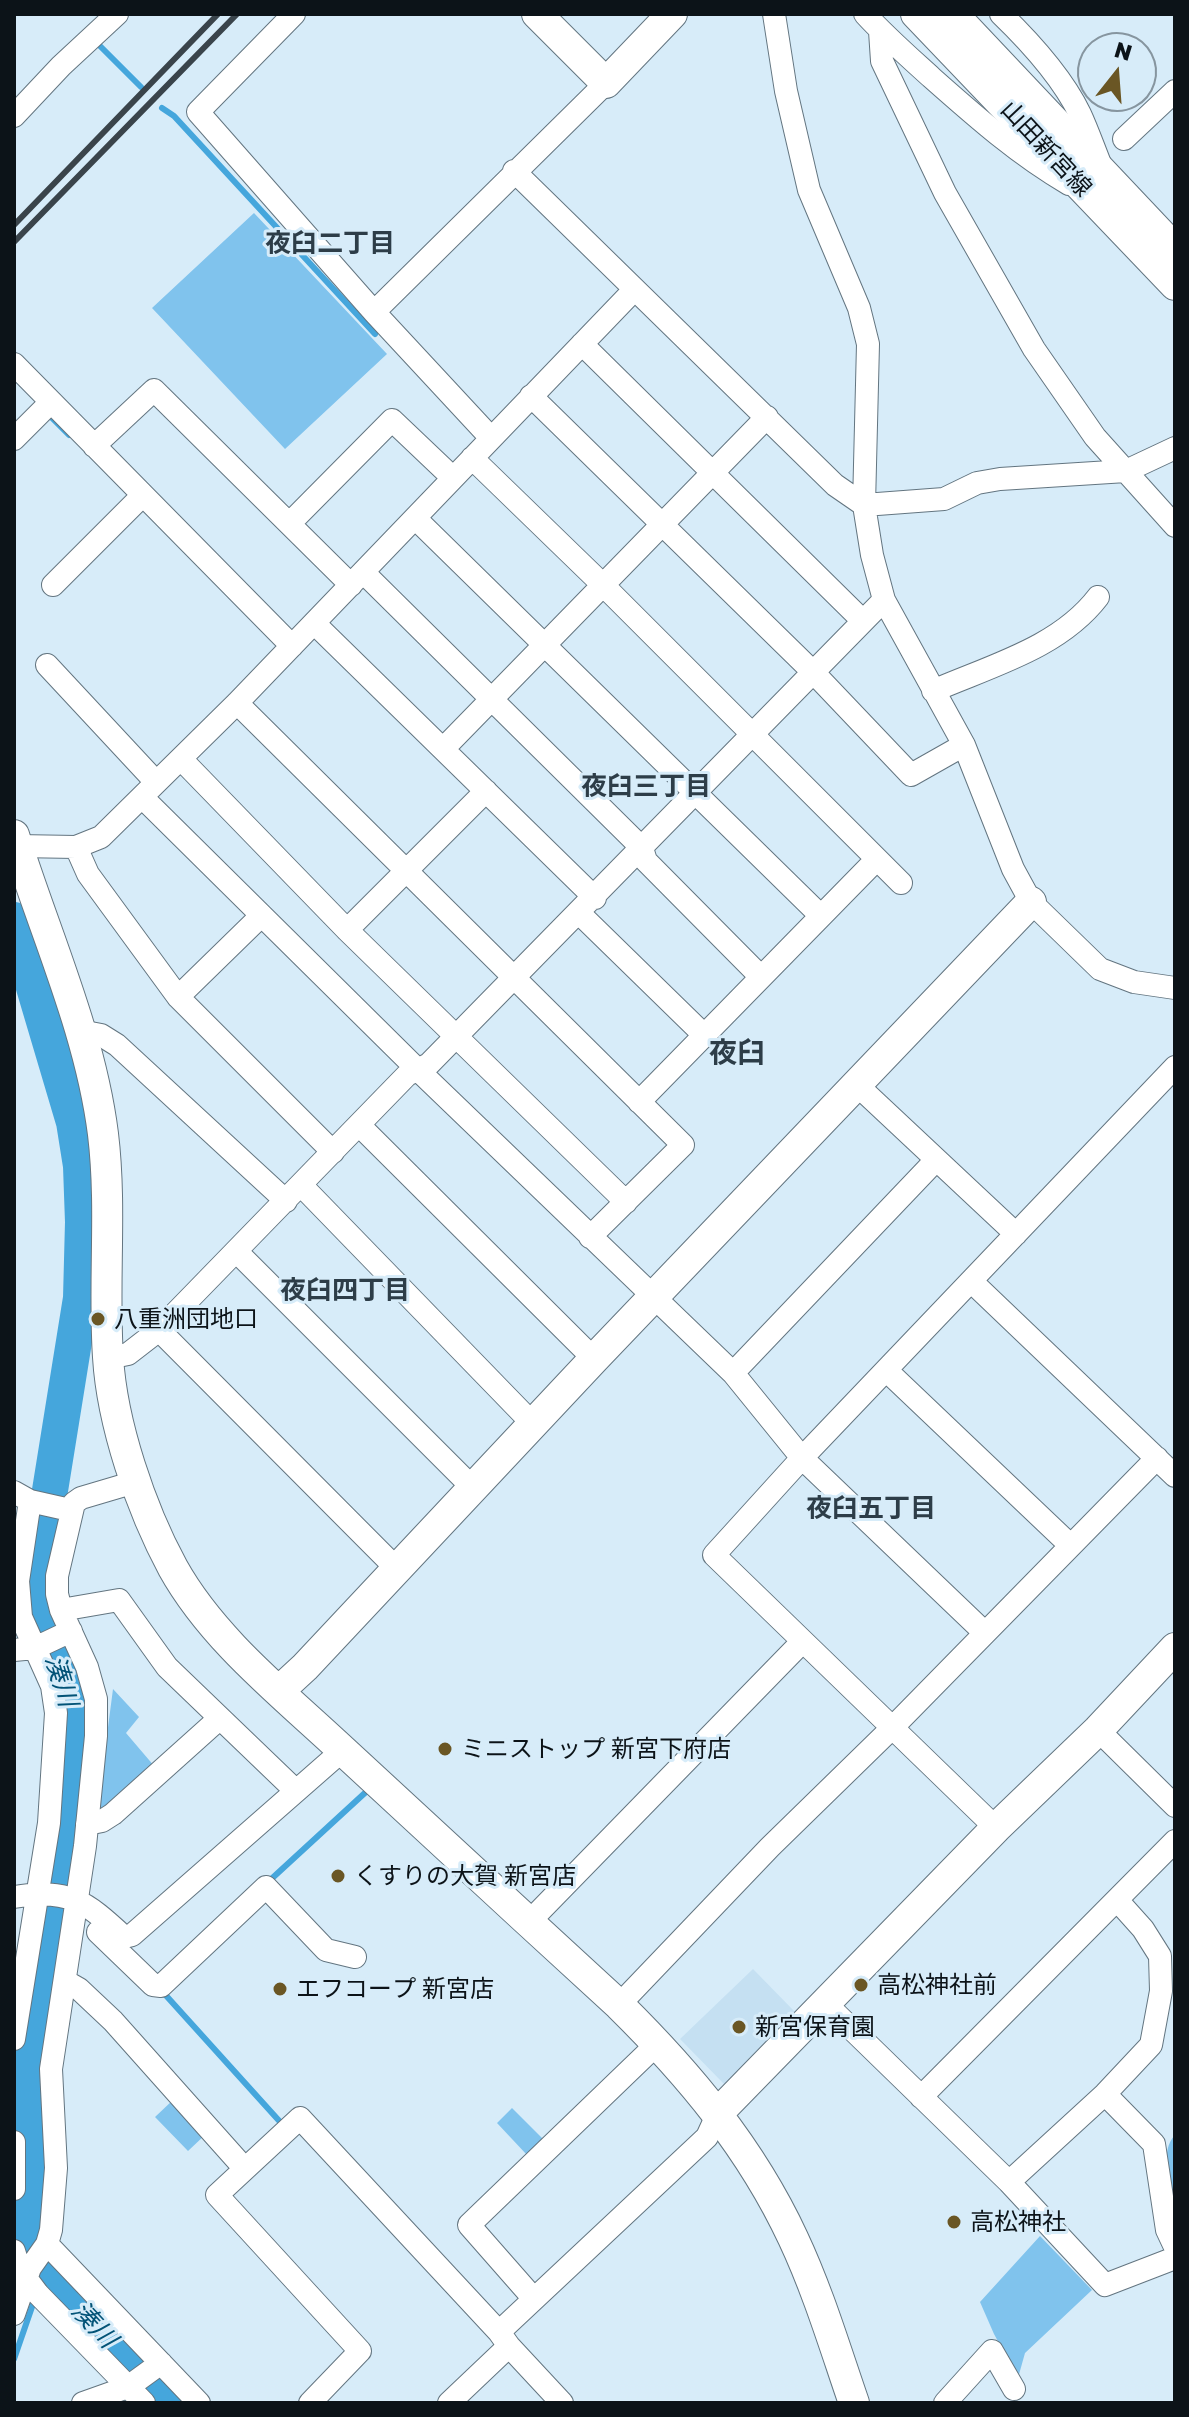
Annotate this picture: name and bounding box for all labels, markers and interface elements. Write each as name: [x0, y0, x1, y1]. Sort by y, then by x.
north arrow: [1077, 32, 1157, 112]
text: N: [1112, 35, 1136, 66]
street label: 山田新宮線: [995, 95, 1097, 203]
district label: 夜臼二丁目: [265, 228, 395, 260]
district label: 夜臼三丁目: [581, 771, 711, 803]
district label: 夜臼: [709, 1036, 765, 1070]
district label: 夜臼四丁目: [280, 1275, 410, 1307]
place label: 八重洲団地口: [114, 1305, 258, 1333]
marker: 八重洲団地口: [89, 1310, 107, 1328]
district label: 夜臼五丁目: [806, 1493, 936, 1525]
water label: 湊川: [38, 1652, 84, 1710]
place label: ミニストップ 新宮下府店: [461, 1735, 731, 1763]
marker: ミニストップ 新宮下府店: [436, 1740, 454, 1758]
place label: くすりの大賀 新宮店: [354, 1862, 576, 1890]
marker: くすりの大賀 新宮店: [329, 1867, 347, 1885]
place label: 高松神社前: [877, 1971, 997, 1999]
place label: エフコープ 新宮店: [296, 1975, 494, 2003]
marker: 高松神社前: [852, 1976, 870, 1994]
marker: エフコープ 新宮店: [271, 1980, 289, 1998]
place label: 新宮保育園: [755, 2013, 875, 2041]
marker: 新宮保育園: [730, 2018, 748, 2036]
place label: 高松神社: [970, 2208, 1066, 2236]
marker: 高松神社: [945, 2213, 963, 2231]
water label: 湊川: [65, 2295, 123, 2355]

